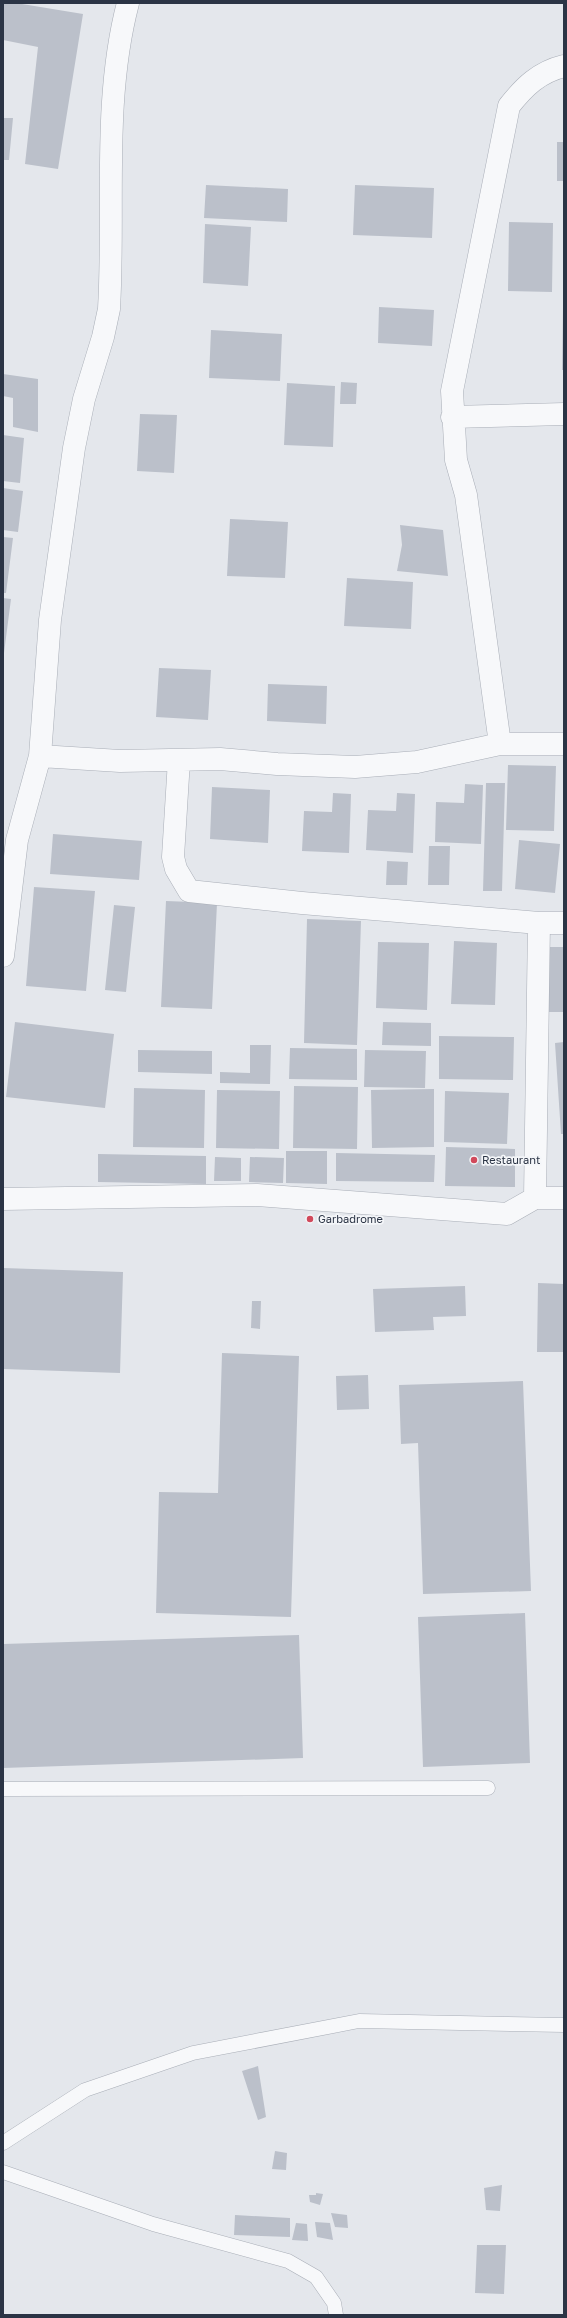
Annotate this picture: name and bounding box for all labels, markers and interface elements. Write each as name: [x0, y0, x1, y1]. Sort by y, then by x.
place label: Restaurant: [482, 1153, 540, 1166]
marker: Restaurant: [469, 1155, 479, 1165]
place label: Garbadrome: [318, 1212, 383, 1225]
marker: Garbadrome: [305, 1214, 315, 1224]

